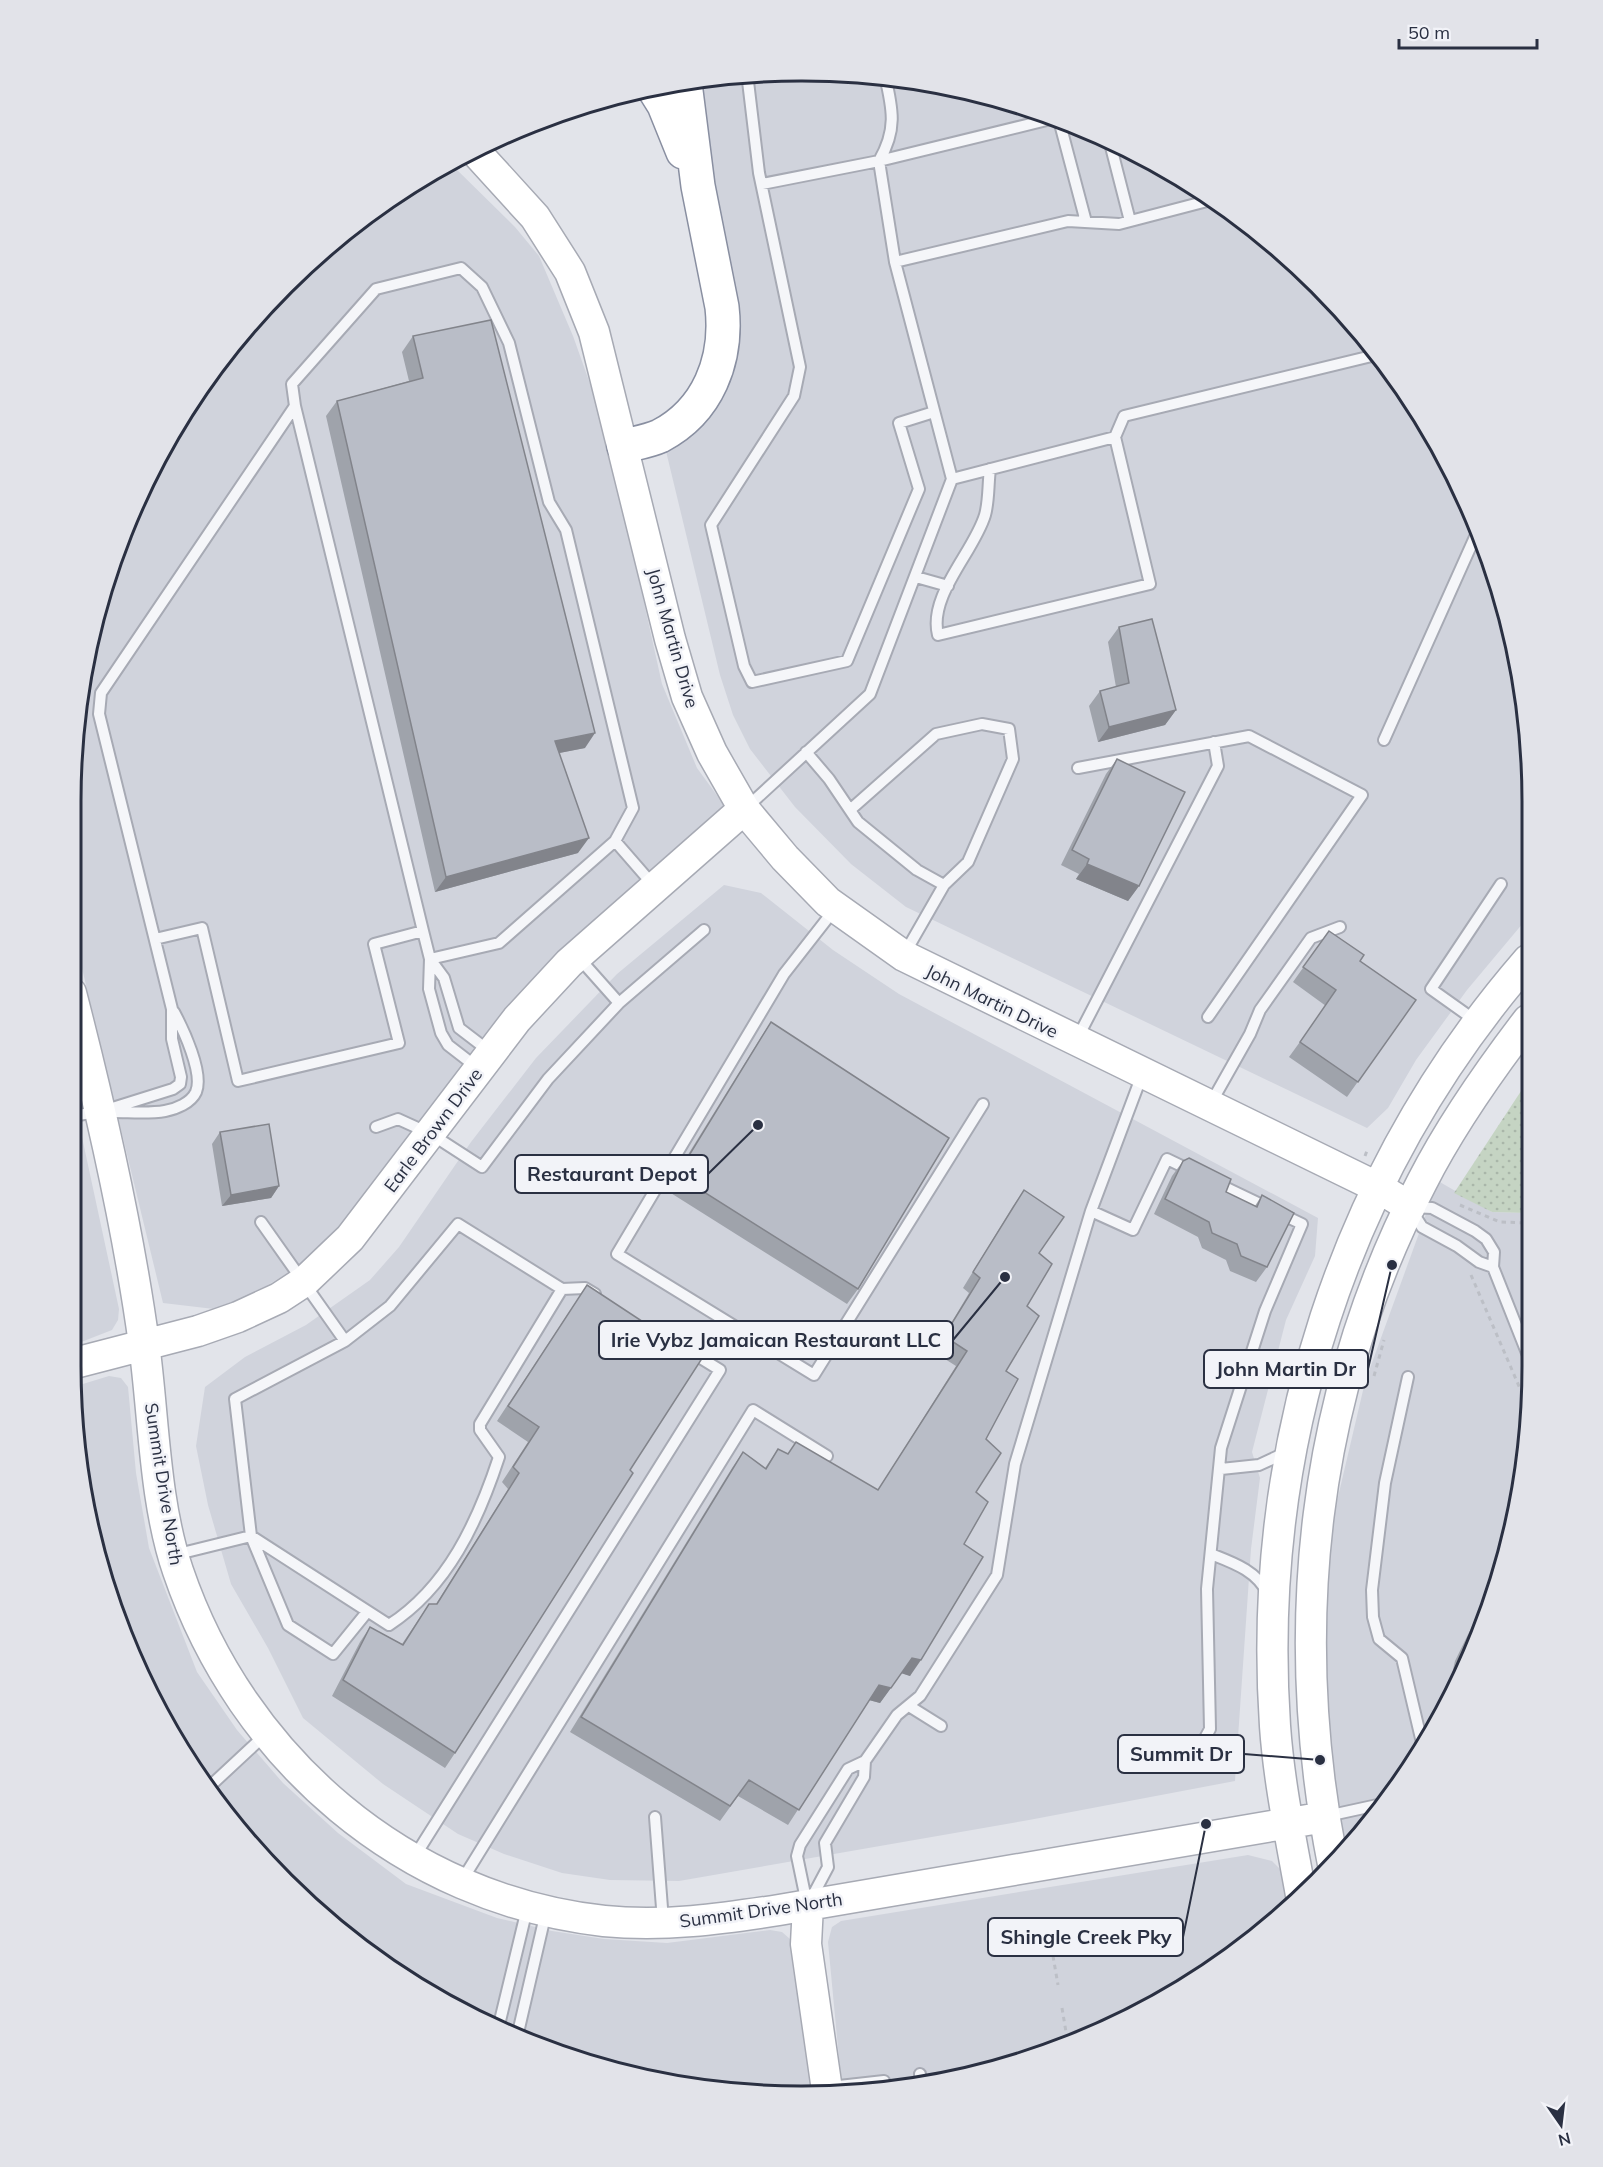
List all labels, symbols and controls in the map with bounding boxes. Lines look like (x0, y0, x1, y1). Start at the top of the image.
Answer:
scale bar (1399, 12, 1537, 50)
text: 50 m (1408, 21, 1450, 44)
street label: John Martin Drive (642, 565, 704, 711)
street label: John Martin Drive (922, 959, 1062, 1043)
street label: Earle Brown Drive (379, 1063, 487, 1197)
callout: Restaurant Depot (515, 1155, 708, 1193)
text: Restaurant Depot (527, 1161, 697, 1186)
callout: Irie Vybz Jamaican Restaurant LLC (599, 1321, 953, 1359)
text: Irie Vybz Jamaican Restaurant LLC (611, 1327, 941, 1352)
callout: John Martin Dr (1204, 1350, 1368, 1388)
text: John Martin Dr (1216, 1356, 1356, 1381)
street label: Summit Drive North (140, 1401, 188, 1567)
callout: Summit Dr (1118, 1735, 1244, 1773)
text: Summit Dr (1130, 1741, 1232, 1766)
street label: Summit Drive North (678, 1887, 844, 1933)
callout: Shingle Creek Pky (988, 1918, 1183, 1956)
text: Shingle Creek Pky (1000, 1924, 1172, 1949)
north arrow (1531, 2095, 1591, 2155)
text: N (1556, 2128, 1573, 2151)

